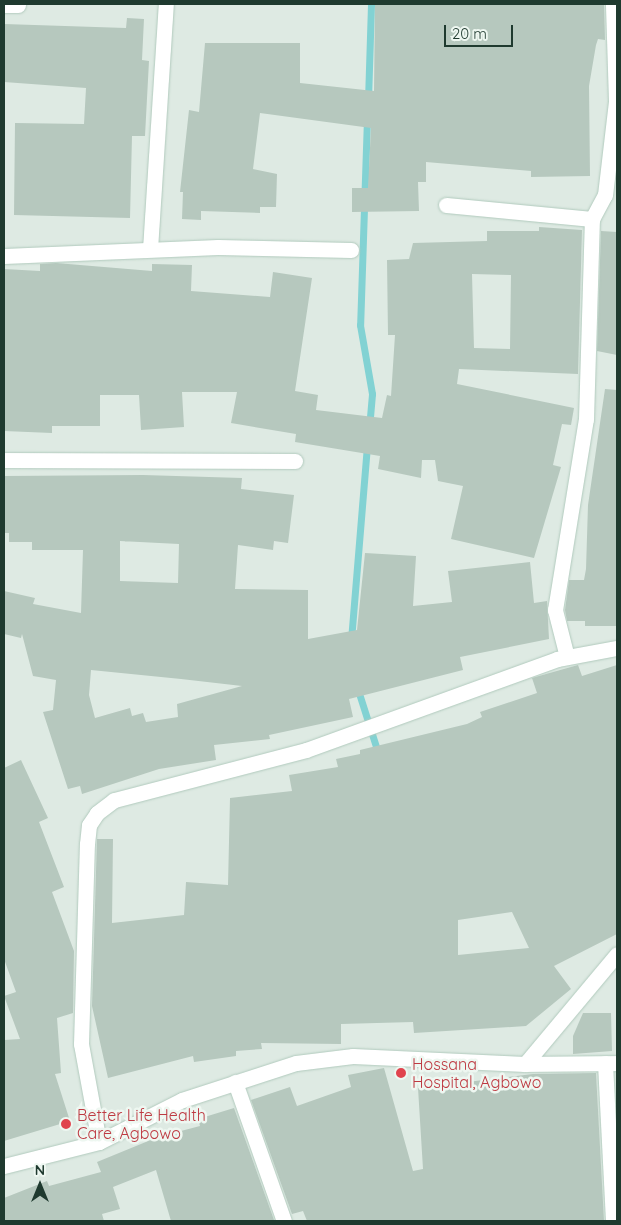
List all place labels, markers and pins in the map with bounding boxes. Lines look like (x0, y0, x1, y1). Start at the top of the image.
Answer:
place label: Hossana Hospital, Agbowo (412, 1054, 541, 1092)
marker: Hossana Hospital, Agbowo (394, 1066, 408, 1080)
place label: Better Life Health Care, Agbowo (77, 1105, 206, 1143)
marker: Better Life Health Care, Agbowo (59, 1117, 73, 1131)

